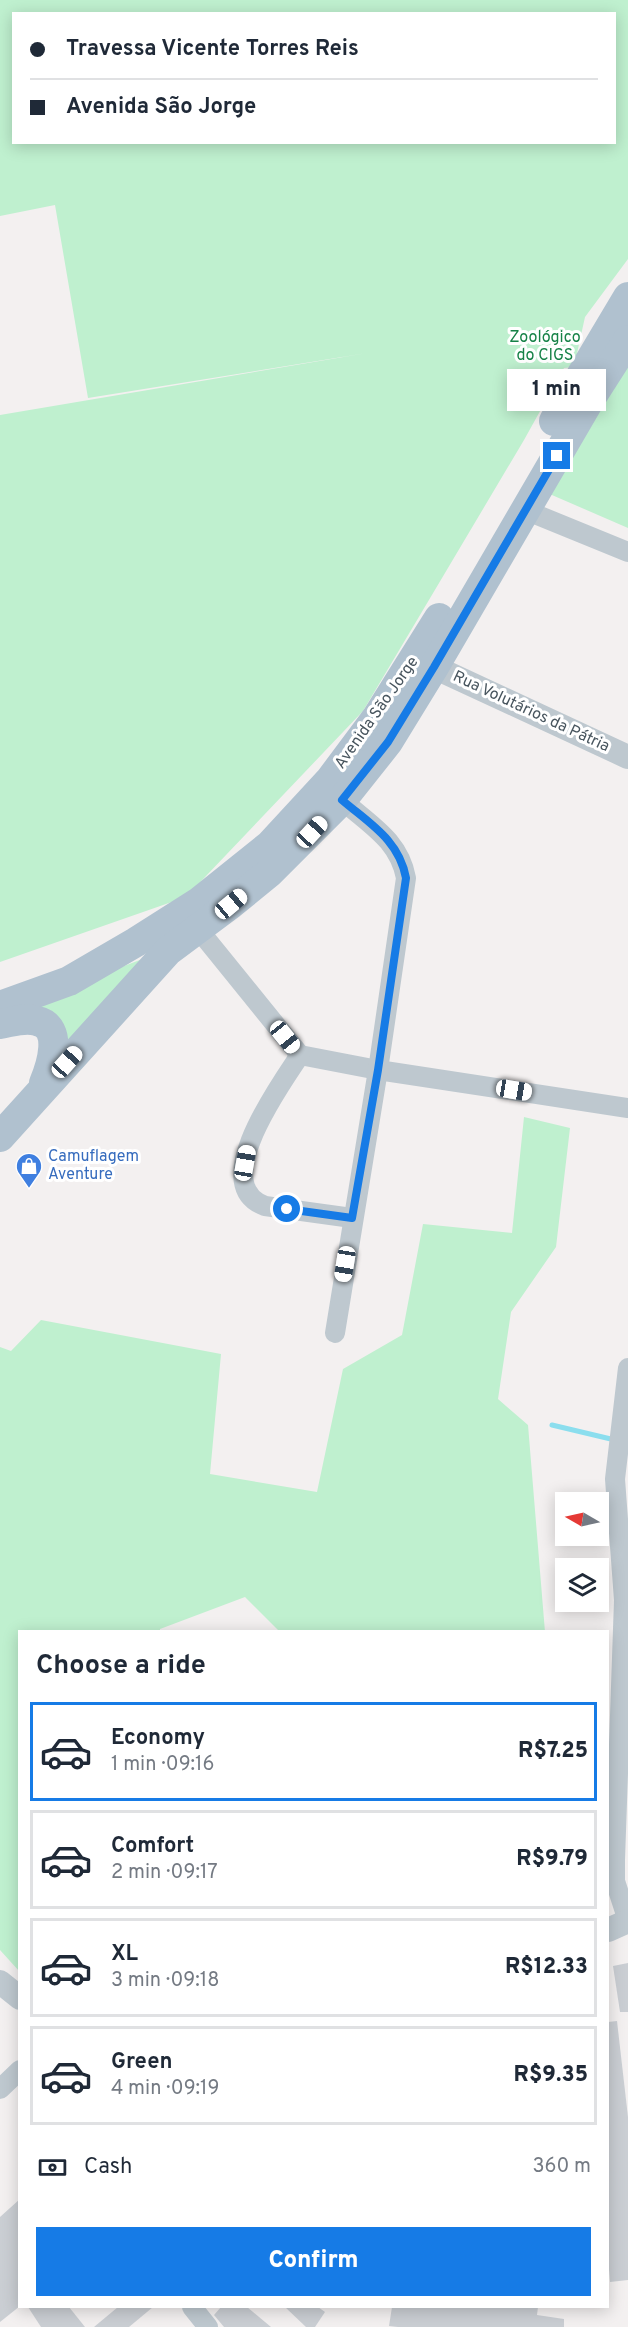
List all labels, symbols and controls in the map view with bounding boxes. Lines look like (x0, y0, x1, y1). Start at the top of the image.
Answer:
text: Travessa Vicente Torres Reis (66, 36, 359, 63)
text: Avenida São Jorge (66, 94, 256, 121)
park label: Zoológico do CIGS (509, 328, 581, 366)
callout: 1 min (508, 369, 606, 411)
text: 1 min (532, 377, 581, 403)
route end (543, 442, 570, 469)
street label: Avenida São Jorge (331, 653, 423, 773)
street label: Rua Volutários da Pátria (450, 667, 612, 757)
car (293, 813, 331, 851)
car (211, 886, 251, 922)
car (267, 1017, 303, 1057)
car (48, 1043, 86, 1081)
car (495, 1078, 533, 1102)
car (233, 1144, 257, 1182)
place label: Camuflagem Aventure (48, 1147, 139, 1185)
shop icon: Camuflagem Aventure (14, 1151, 44, 1189)
route start (273, 1195, 300, 1222)
car (333, 1245, 357, 1283)
north arrow (555, 1492, 609, 1546)
map controls (555, 1492, 609, 1612)
button: layers (555, 1558, 609, 1612)
text: Choose a ride (36, 1649, 206, 1683)
icon: car (39, 1725, 93, 1779)
text: Economy (111, 1725, 205, 1752)
text: R$7.25 (518, 1738, 588, 1765)
text: 1 min · 09:16 (111, 1752, 215, 1778)
icon: car (39, 1833, 93, 1887)
text: Comfort (111, 1833, 194, 1860)
text: R$9.79 (516, 1846, 588, 1873)
text: 2 min · 09:17 (111, 1860, 218, 1886)
icon: car (39, 1941, 93, 1995)
text: XL (111, 1941, 138, 1968)
text: R$12.33 (505, 1954, 588, 1981)
text: 3 min · 09:18 (111, 1968, 219, 1994)
icon: car (39, 2049, 93, 2103)
text: Green (111, 2049, 173, 2076)
text: R$9.35 (514, 2062, 588, 2089)
text: 4 min · 09:19 (111, 2076, 219, 2102)
icon: cash (36, 2151, 69, 2184)
text: Cash (84, 2154, 133, 2181)
text: 360 m (533, 2154, 591, 2180)
button: Confirm (36, 2227, 591, 2296)

